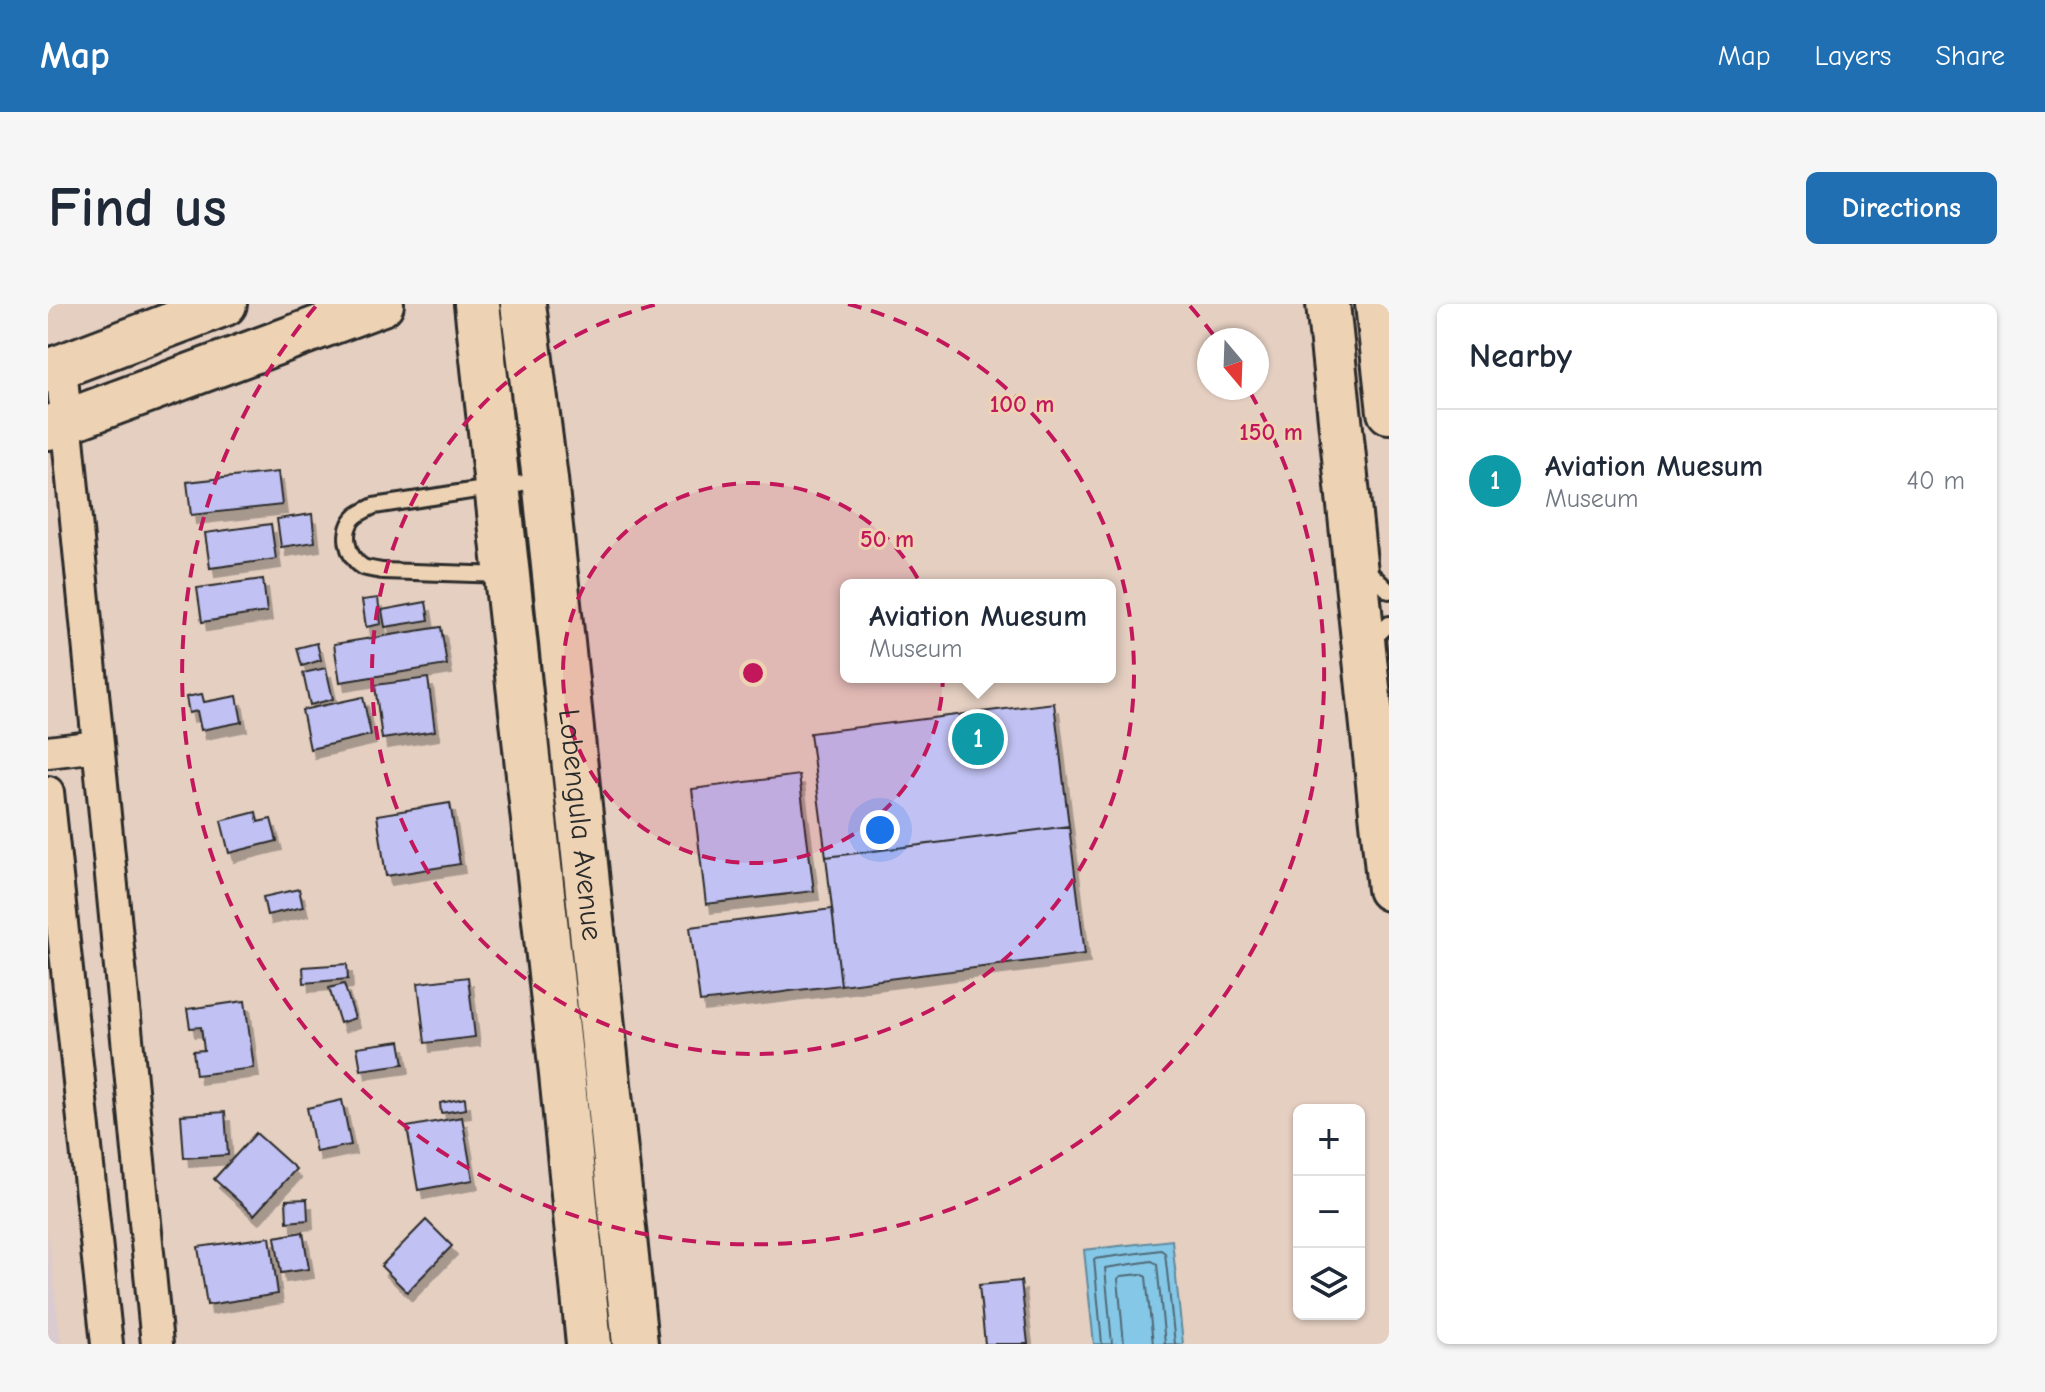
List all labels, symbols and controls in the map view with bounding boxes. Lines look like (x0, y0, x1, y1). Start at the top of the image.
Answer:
text: Map (40, 34, 110, 78)
text: Map (1718, 40, 1771, 72)
text: Layers (1815, 40, 1891, 72)
text: Share (1935, 40, 2005, 72)
button: Directions (1806, 172, 1997, 244)
text: Find us (48, 176, 227, 240)
north arrow (1197, 328, 1269, 400)
text: Nearby (1469, 336, 1572, 376)
text: 100 m (990, 390, 1054, 418)
text: 150 m (1239, 418, 1303, 446)
text: Aviation Muesum (1545, 449, 1763, 484)
text: 1 (1490, 466, 1500, 496)
text: 40 m (1906, 466, 1965, 496)
text: Museum (1545, 484, 1639, 514)
text: 50 m (860, 525, 914, 553)
popup (840, 579, 1116, 683)
text: Aviation Muesum (869, 599, 1087, 634)
text: Museum (869, 634, 963, 664)
centre of rings (739, 659, 767, 687)
street label: Lobengula Avenue (552, 707, 610, 942)
pin: 1 (952, 709, 1004, 769)
your location (860, 810, 900, 850)
map controls (1293, 1104, 1365, 1320)
button: + (1293, 1104, 1365, 1176)
button: − (1293, 1176, 1365, 1248)
button: layers (1293, 1248, 1365, 1320)

